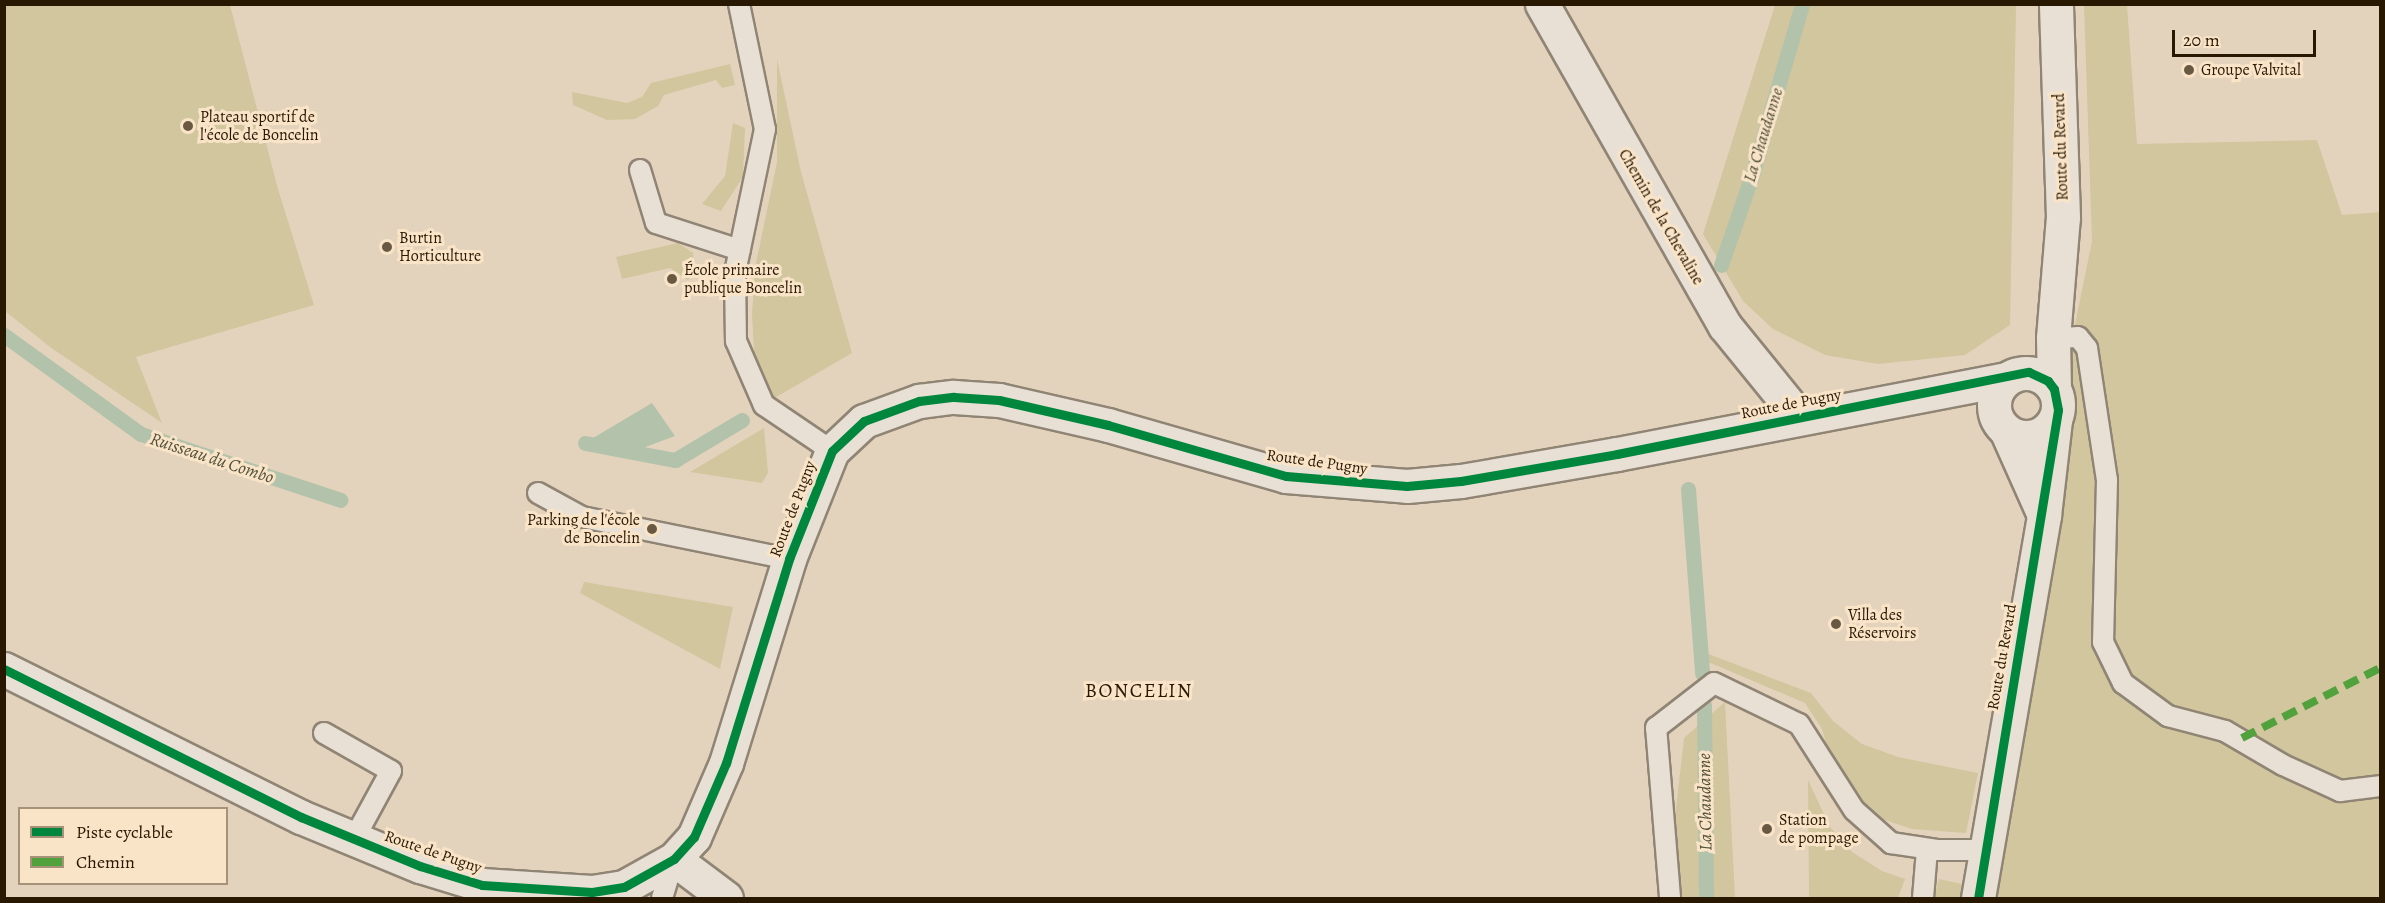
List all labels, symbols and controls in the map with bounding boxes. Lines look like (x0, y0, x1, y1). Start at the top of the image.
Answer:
scale bar (2175, 18, 2319, 56)
text: 20 m (2183, 28, 2220, 52)
place label: Groupe Valvital (2201, 60, 2301, 80)
marker: Groupe Valvital (2182, 63, 2196, 77)
water label: La Chaudanne (1738, 85, 1788, 185)
street label: Route du Revard (2050, 93, 2072, 201)
place label: Plateau sportif de l'école de Boncelin (200, 107, 319, 145)
marker: Plateau sportif de l'école de Boncelin (181, 119, 195, 133)
street label: Chemin de la Chevaline (1614, 146, 1708, 288)
place label: Burtin Horticulture (399, 228, 481, 266)
marker: Burtin Horticulture (380, 240, 394, 254)
place label: École primaire publique Boncelin (684, 260, 802, 298)
marker: École primaire publique Boncelin (665, 272, 679, 286)
street label: Route de Pugny (1739, 385, 1843, 423)
water label: Ruisseau du Combo (147, 428, 277, 488)
street label: Route de Pugny (1265, 445, 1369, 479)
street label: Route de Pugny (766, 458, 820, 560)
place label: Parking de l'école de Boncelin (527, 510, 640, 548)
marker: Parking de l'école de Boncelin (645, 522, 659, 536)
street label: Route du Revard (1983, 603, 2021, 711)
place label: Villa des Réservoirs (1848, 605, 1916, 643)
marker: Villa des Réservoirs (1829, 617, 1843, 631)
district label: BONCELIN (1085, 678, 1193, 702)
water label: La Chaudanne (1693, 753, 1717, 851)
legend (18, 807, 228, 885)
place label: Station de pompage (1779, 810, 1859, 848)
text: Piste cyclable (76, 820, 173, 844)
marker: Station de pompage (1760, 822, 1774, 836)
street label: Route de Pugny (382, 826, 484, 878)
text: Chemin (76, 850, 135, 874)

